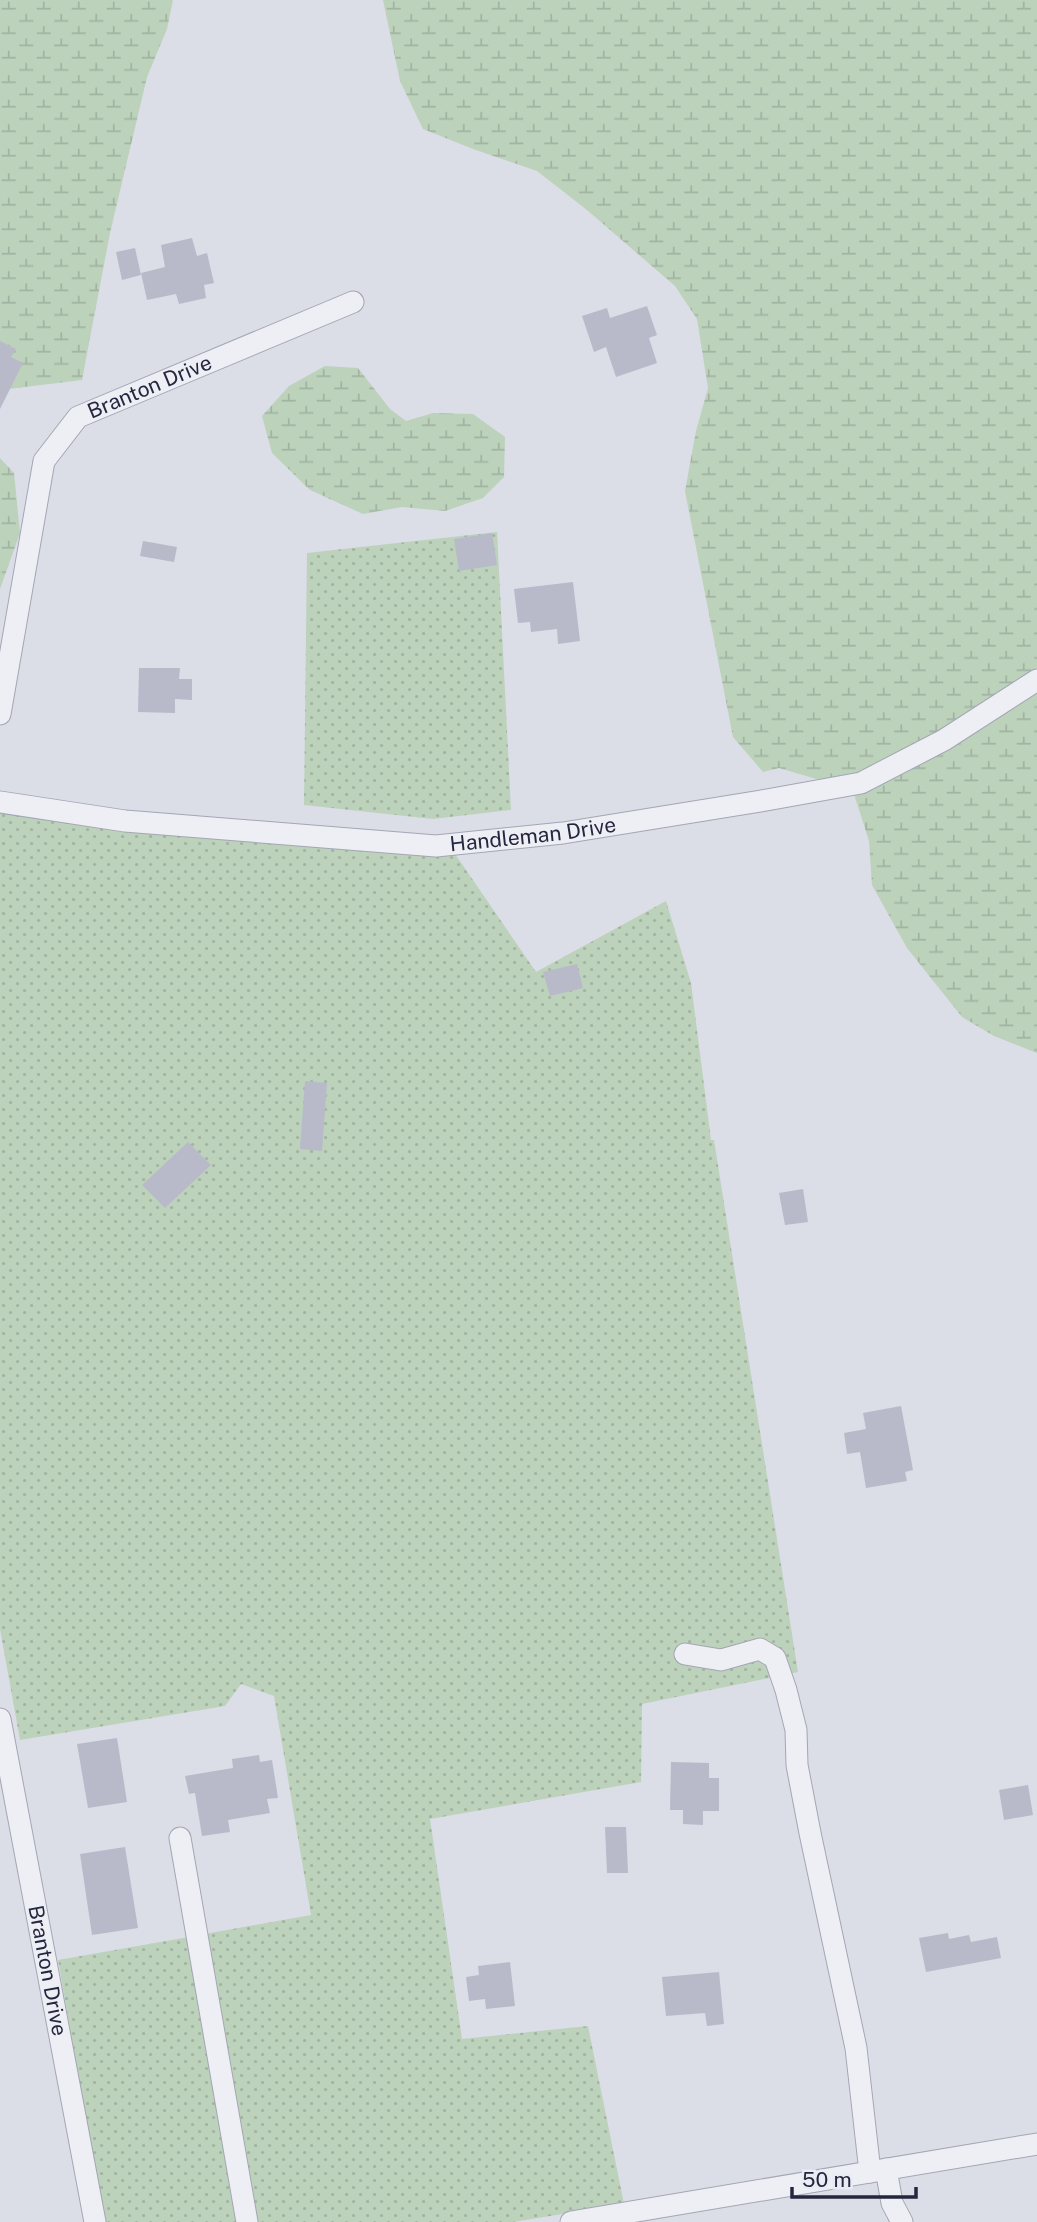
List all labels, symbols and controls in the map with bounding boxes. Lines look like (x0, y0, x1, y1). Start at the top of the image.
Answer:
street label: Branton Drive (83, 350, 215, 424)
street label: Handleman Drive (448, 812, 618, 857)
street label: Branton Drive (23, 1903, 73, 2038)
scale bar (792, 2156, 916, 2200)
text: 50 m (802, 2167, 852, 2192)

